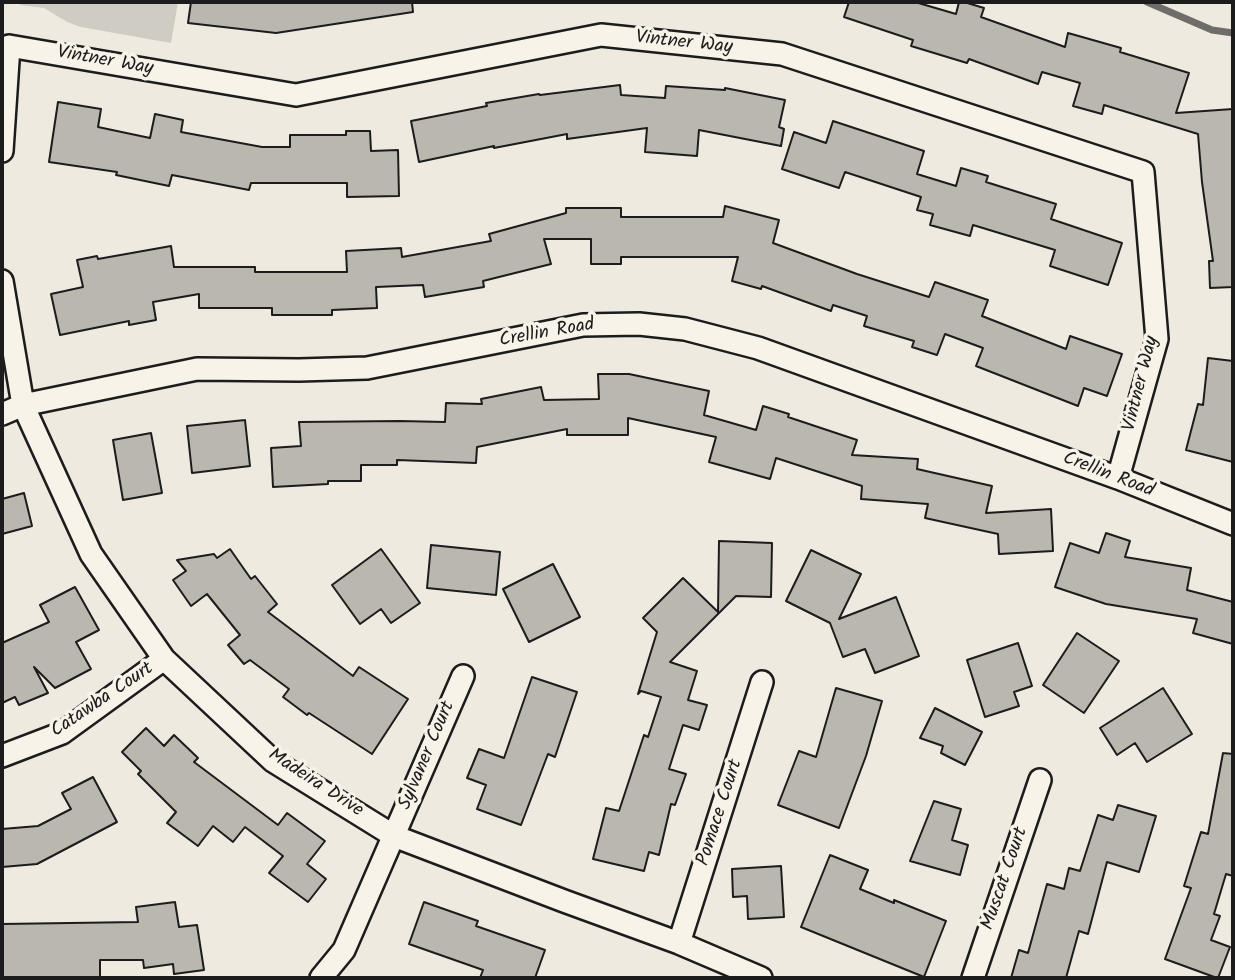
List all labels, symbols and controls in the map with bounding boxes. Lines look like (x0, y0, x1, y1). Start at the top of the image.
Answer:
street label: Vintner Way (634, 28, 734, 60)
street label: Vintner Way (55, 42, 155, 82)
street label: Crellin Road (498, 314, 596, 354)
street label: Vintner Way (1119, 334, 1165, 434)
street label: Crellin Road (1059, 448, 1157, 504)
street label: Catawba Court (47, 658, 159, 744)
street label: Sylvaner Court (395, 698, 461, 814)
street label: Madeira Drive (263, 745, 367, 823)
street label: Pomace Court (693, 757, 749, 869)
street label: Muscat Court (978, 825, 1034, 933)

